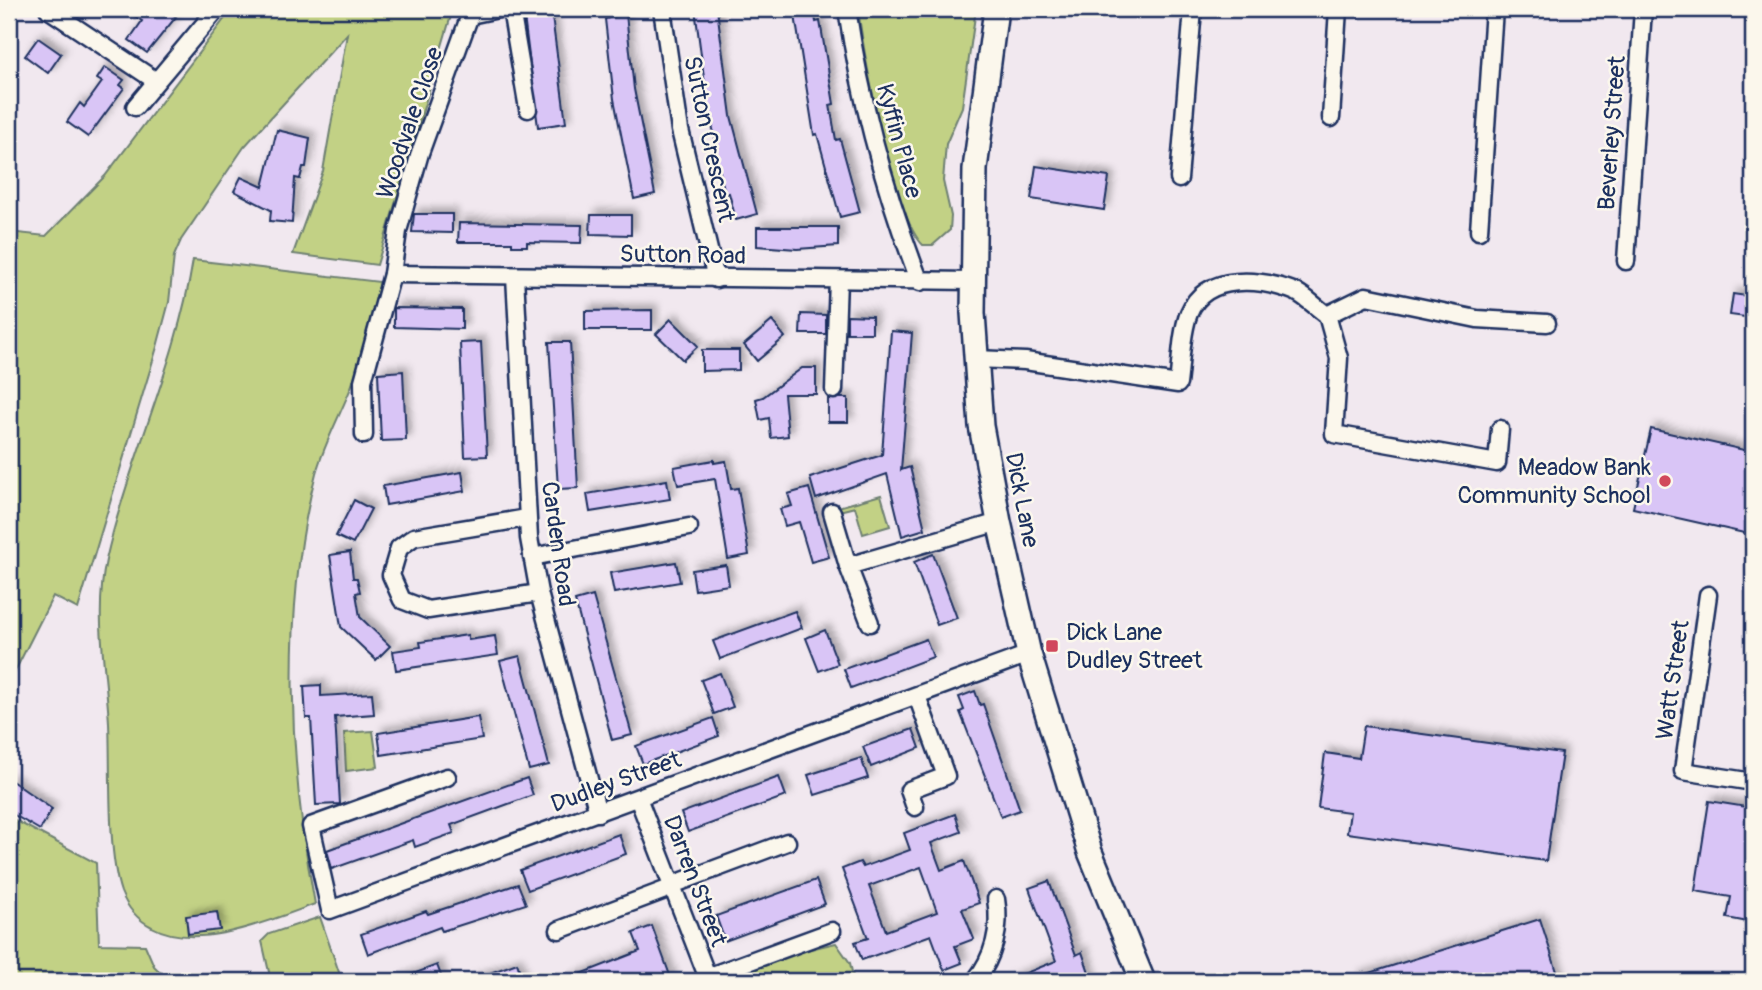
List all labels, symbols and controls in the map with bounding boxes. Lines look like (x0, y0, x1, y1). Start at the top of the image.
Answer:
street label: Woodvale Close (370, 43, 450, 203)
street label: Sutton Crescent (677, 53, 741, 225)
street label: Beverley Street (1592, 55, 1632, 211)
street label: Kyffin Place (870, 80, 928, 202)
street label: Sutton Road (619, 239, 747, 271)
street label: Dick Lane (999, 450, 1045, 550)
place label: Meadow Bank Community School (1457, 453, 1651, 510)
marker: Meadow Bank Community School (1657, 473, 1673, 489)
street label: Carden Road (535, 480, 581, 608)
place label: Dick Lane Dudley Street (1066, 618, 1203, 675)
street label: Watt Street (1650, 618, 1696, 742)
marker: Dick Lane Dudley Street (1044, 638, 1060, 654)
street label: Dudley Street (547, 745, 685, 819)
street label: Darren Street (657, 811, 733, 951)

